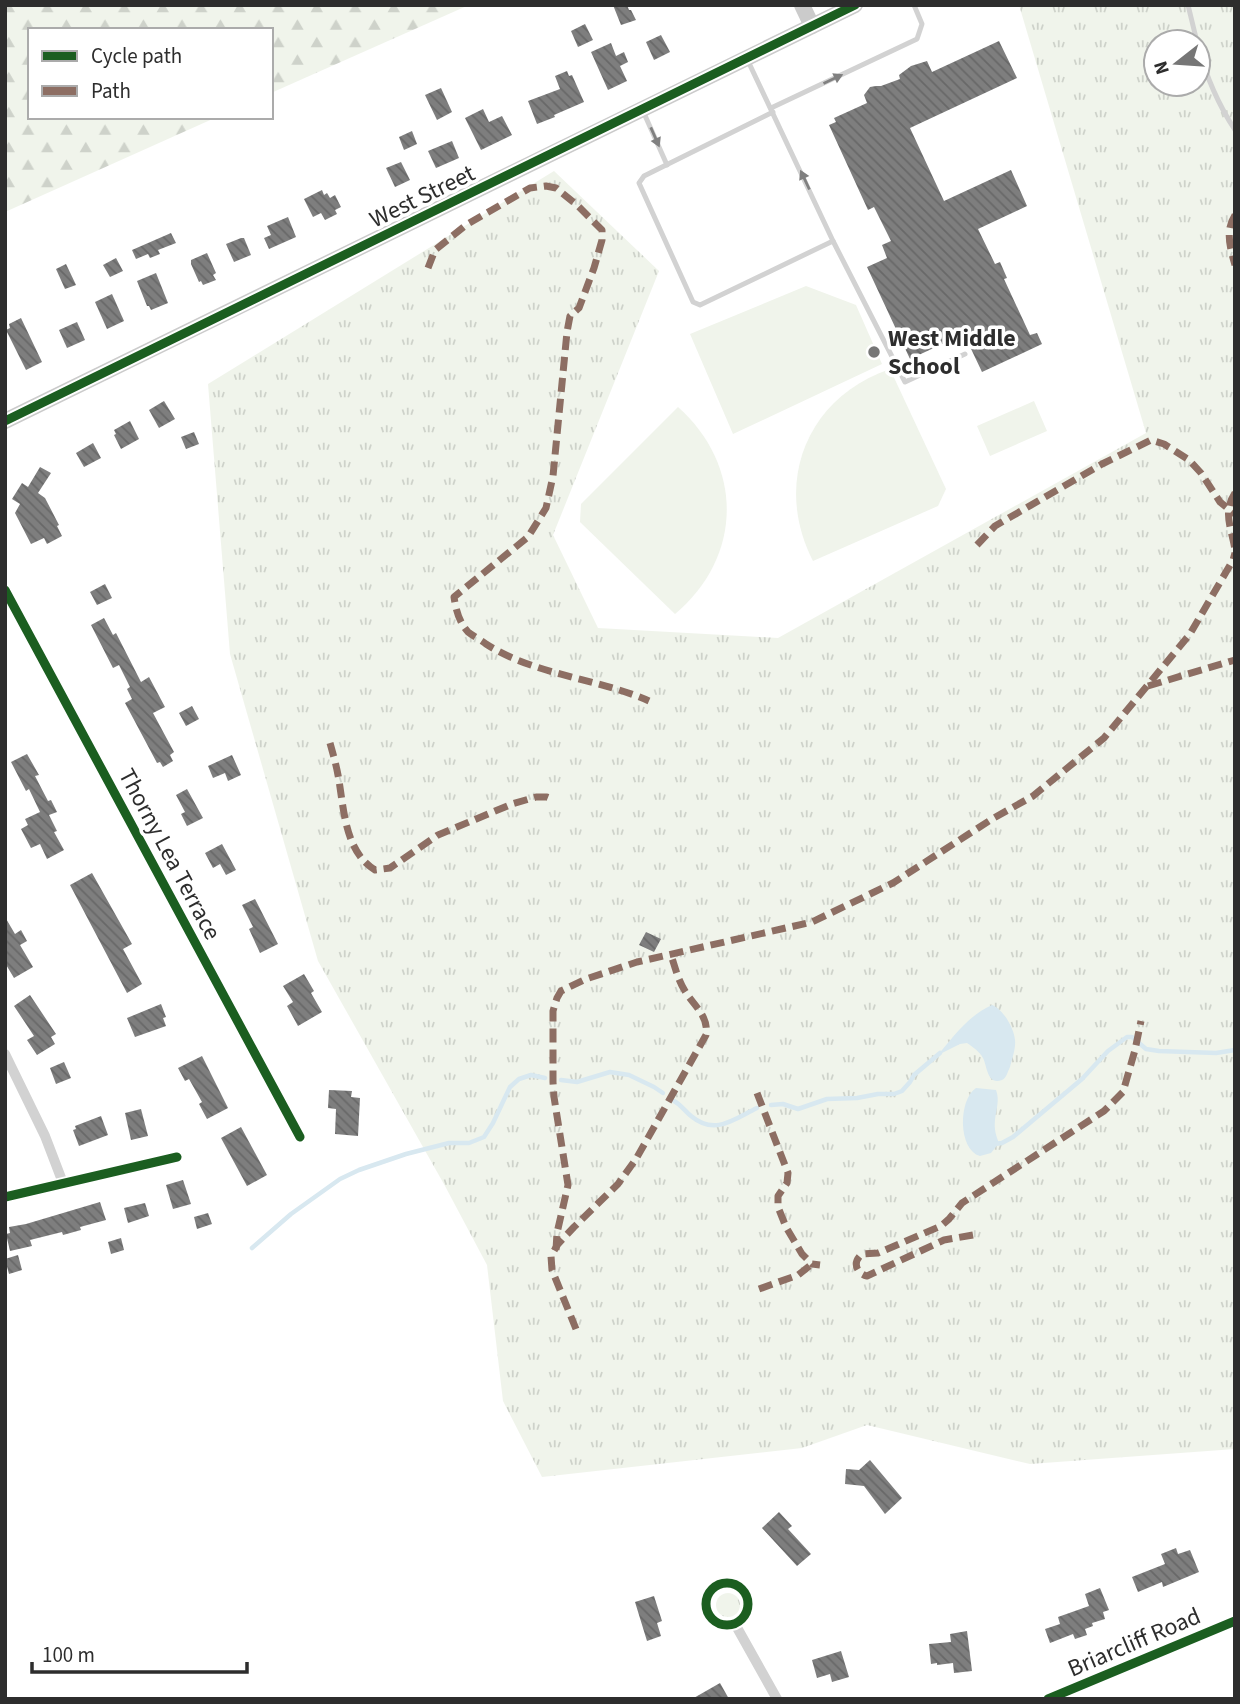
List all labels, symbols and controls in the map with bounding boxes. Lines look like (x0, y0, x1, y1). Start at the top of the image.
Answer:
legend (28, 28, 273, 119)
north arrow (1142, 28, 1212, 98)
text: Cycle path (91, 41, 182, 71)
text: N (1147, 58, 1177, 78)
one-way arrow (823, 73, 843, 85)
text: Path (91, 76, 131, 106)
one-way arrow (649, 127, 661, 147)
street label: West Street (364, 156, 481, 237)
one-way arrow (799, 169, 810, 190)
place label: West Middle School (888, 321, 1016, 384)
marker: West Middle School (866, 344, 882, 360)
street label: Thorny Lea Terrace (110, 762, 230, 946)
street label: Briarcliff Road (1062, 1599, 1206, 1686)
scale bar (32, 1630, 247, 1674)
text: 100 m (42, 1640, 95, 1670)

